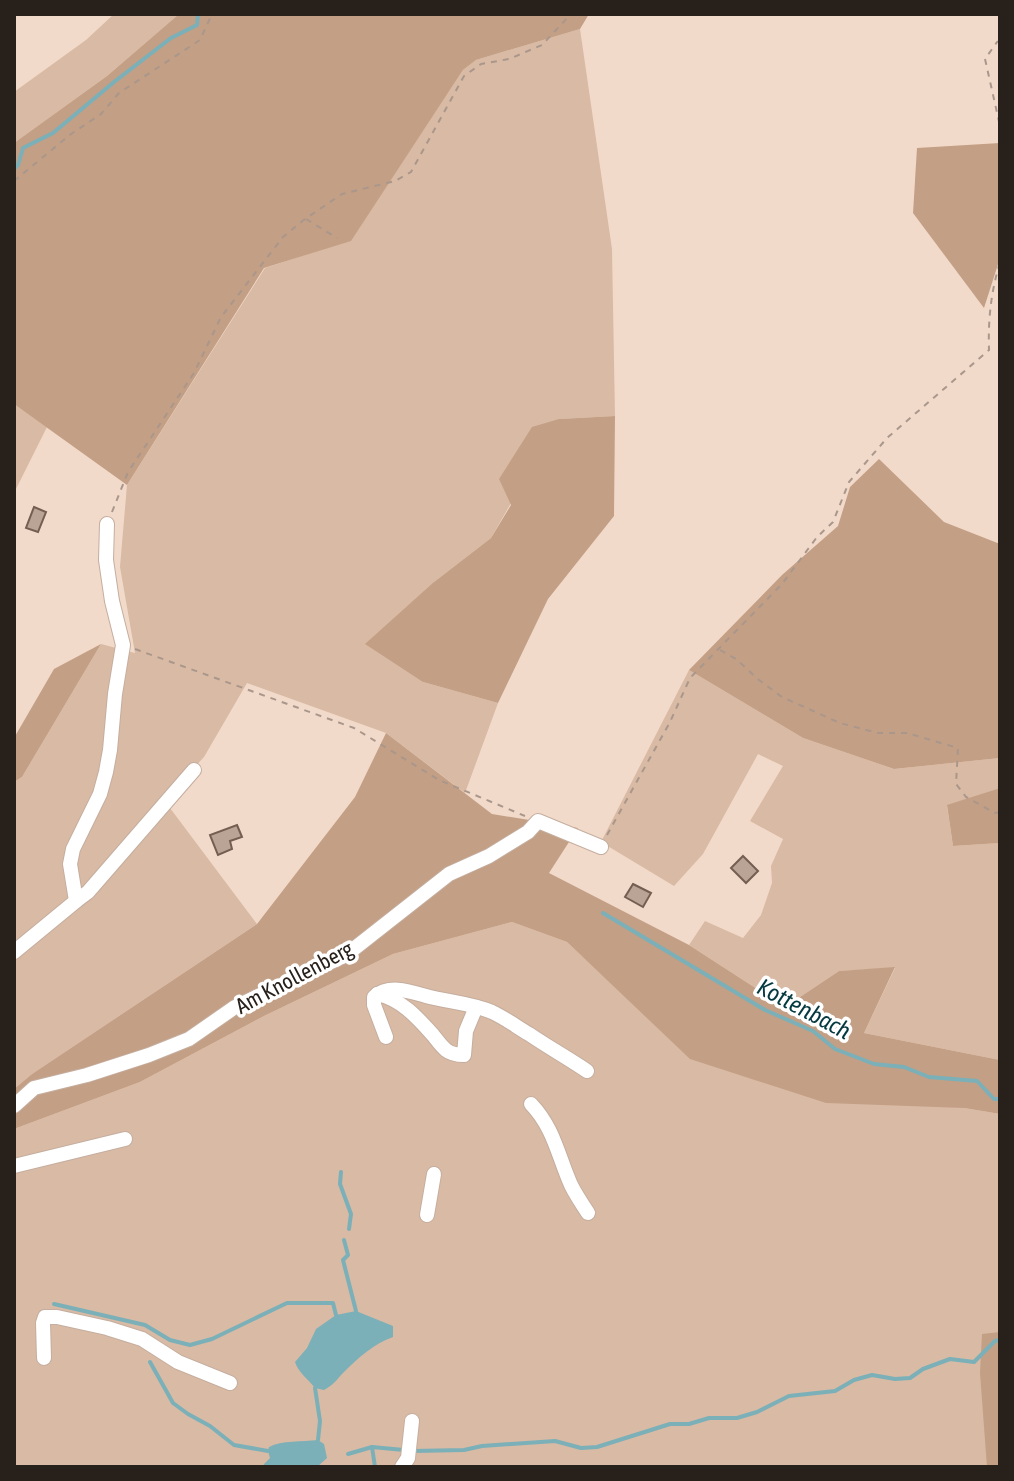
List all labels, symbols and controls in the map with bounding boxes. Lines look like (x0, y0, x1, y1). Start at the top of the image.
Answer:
street label: Am Knollenberg (231, 935, 358, 1019)
water label: Kottenbach (753, 973, 856, 1045)

